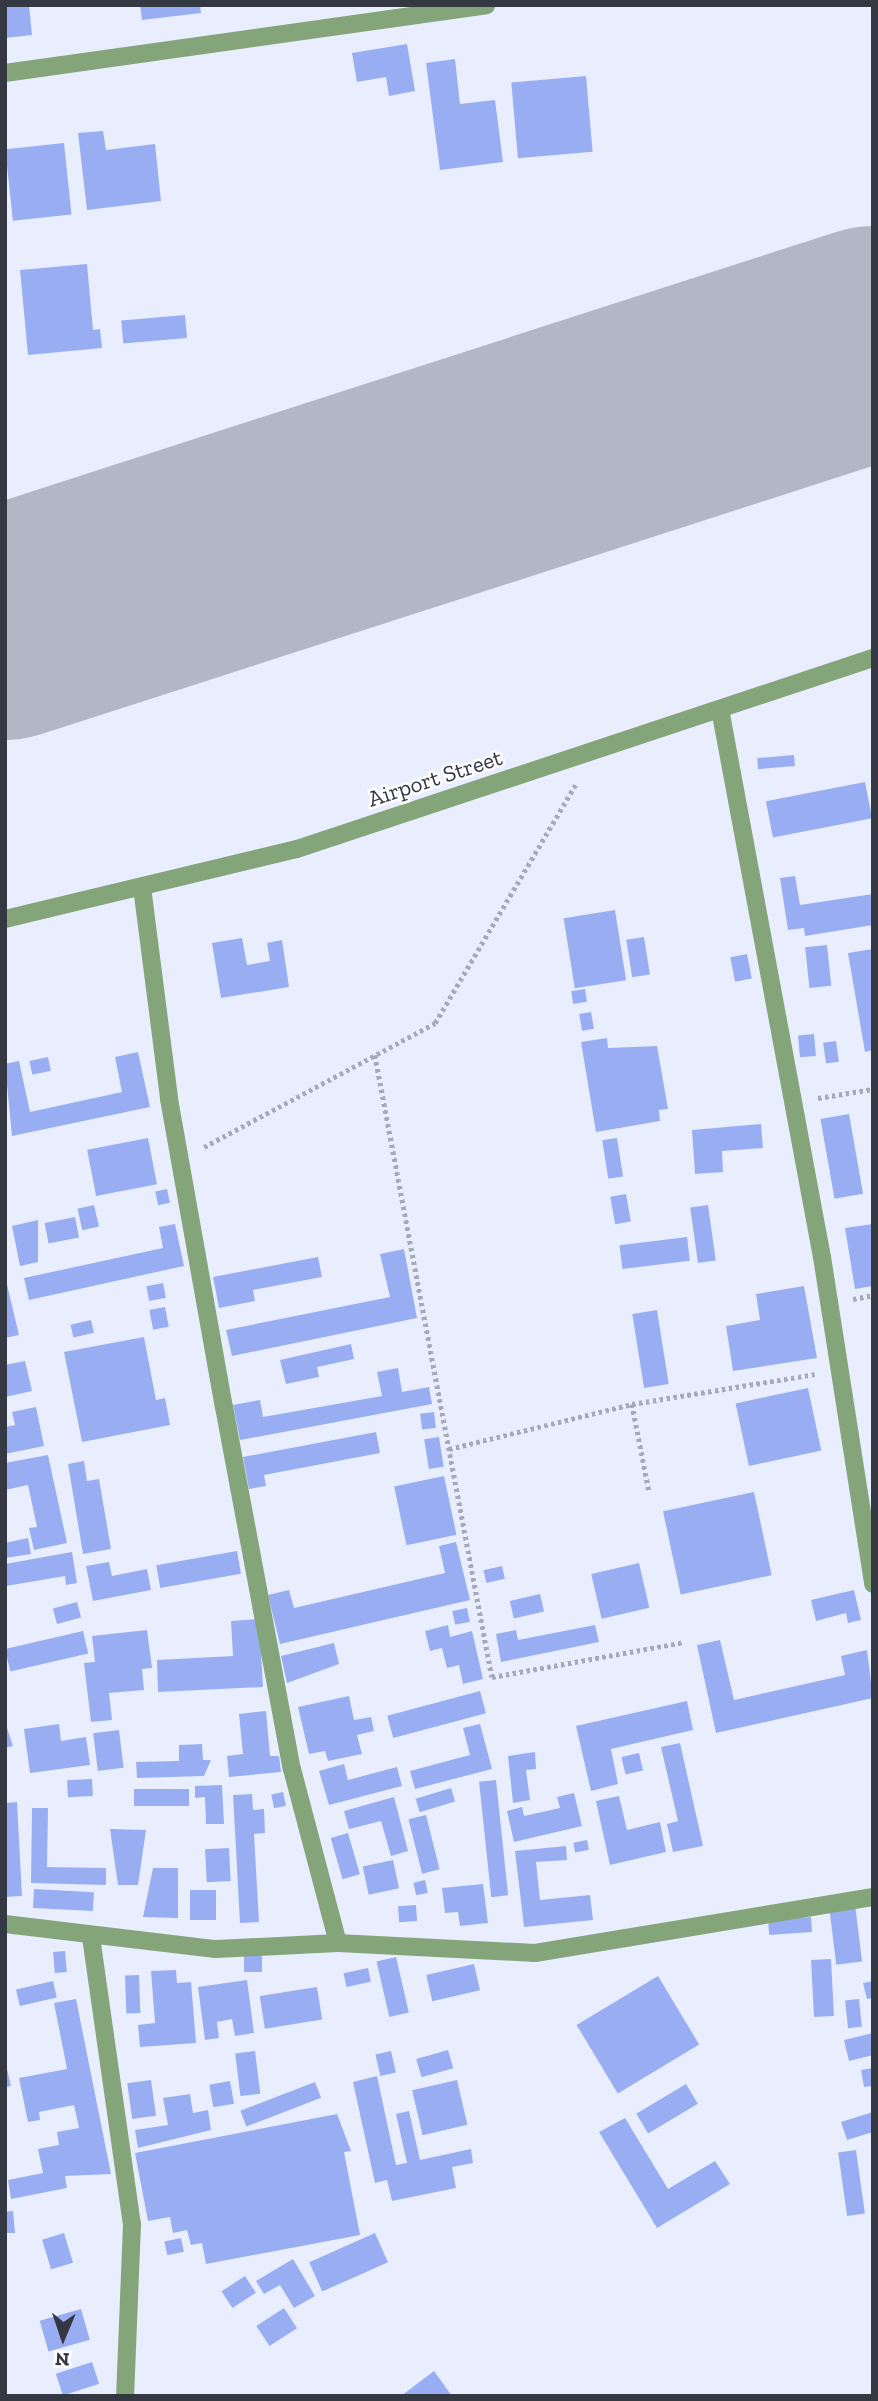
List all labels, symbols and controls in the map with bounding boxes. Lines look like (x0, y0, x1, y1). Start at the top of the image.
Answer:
street label: Airport Street (364, 743, 506, 813)
north arrow (28, 2303, 98, 2373)
text: N (55, 2348, 70, 2371)

